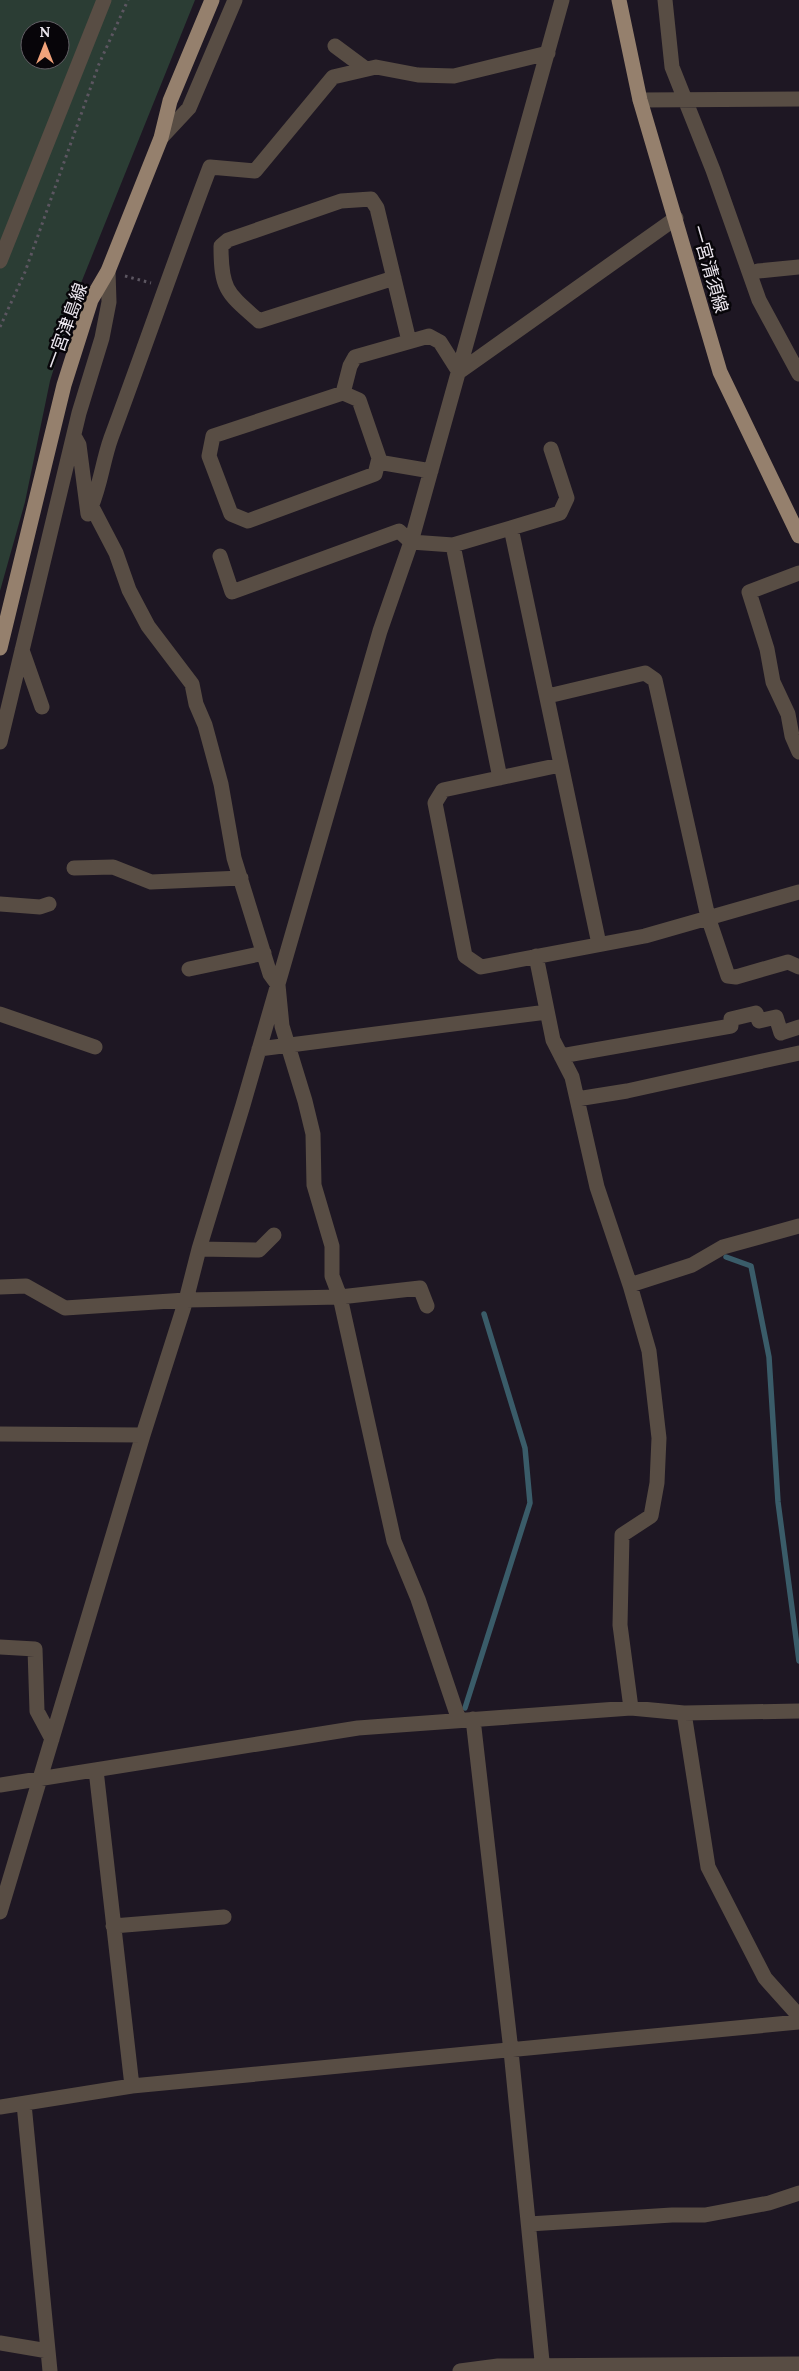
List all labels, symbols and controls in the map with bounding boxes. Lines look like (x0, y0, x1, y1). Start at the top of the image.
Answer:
north arrow (20, 20, 70, 70)
text: N (40, 23, 51, 41)
street label: 一宮清須線 (687, 223, 733, 315)
street label: 一宮津島線 (40, 280, 92, 372)

